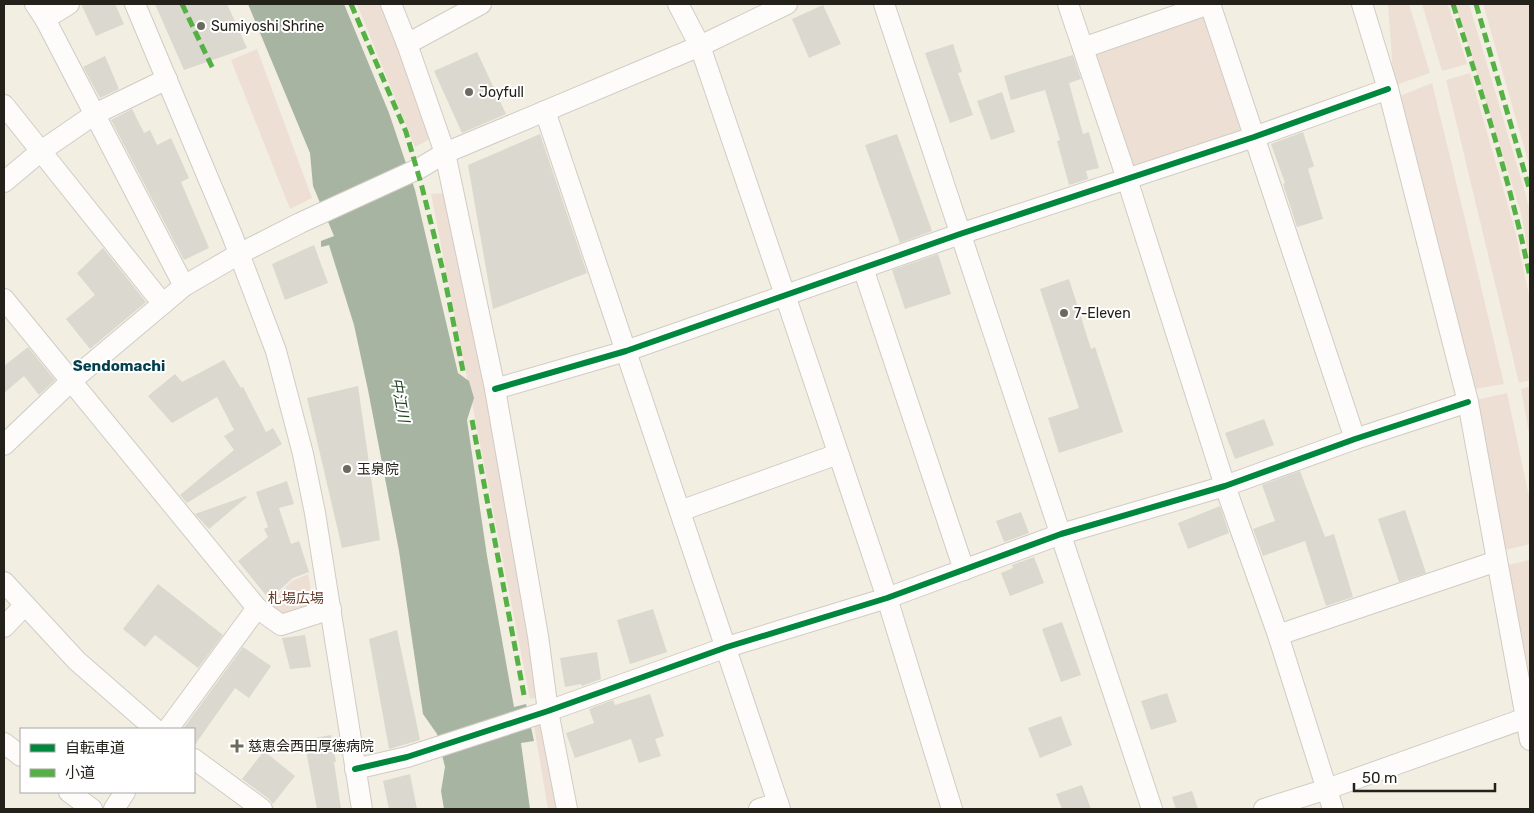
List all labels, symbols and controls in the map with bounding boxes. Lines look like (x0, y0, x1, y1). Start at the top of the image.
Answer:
place label: Sumiyoshi Shrine (211, 18, 324, 35)
marker: Sumiyoshi Shrine (195, 20, 207, 32)
place label: Joyfull (479, 84, 524, 101)
marker: Joyfull (463, 86, 475, 98)
place label: 7-Eleven (1074, 305, 1131, 322)
marker: 7-Eleven (1058, 307, 1070, 319)
district label: Sendomachi (73, 357, 165, 375)
water label: 中江川 (387, 376, 413, 426)
place label: 玉泉院 (357, 461, 399, 478)
marker: 玉泉院 (341, 463, 353, 475)
park label: 札場広場 (268, 590, 324, 607)
legend (20, 728, 195, 793)
place label: 慈恵会西田厚徳病院 (248, 738, 374, 755)
text: 自転車道 (65, 739, 125, 757)
marker: 慈恵会西田厚徳病院 (230, 739, 244, 753)
scale bar (1354, 760, 1495, 792)
text: 小道 (65, 764, 95, 782)
text: 50 m (1362, 769, 1397, 787)

